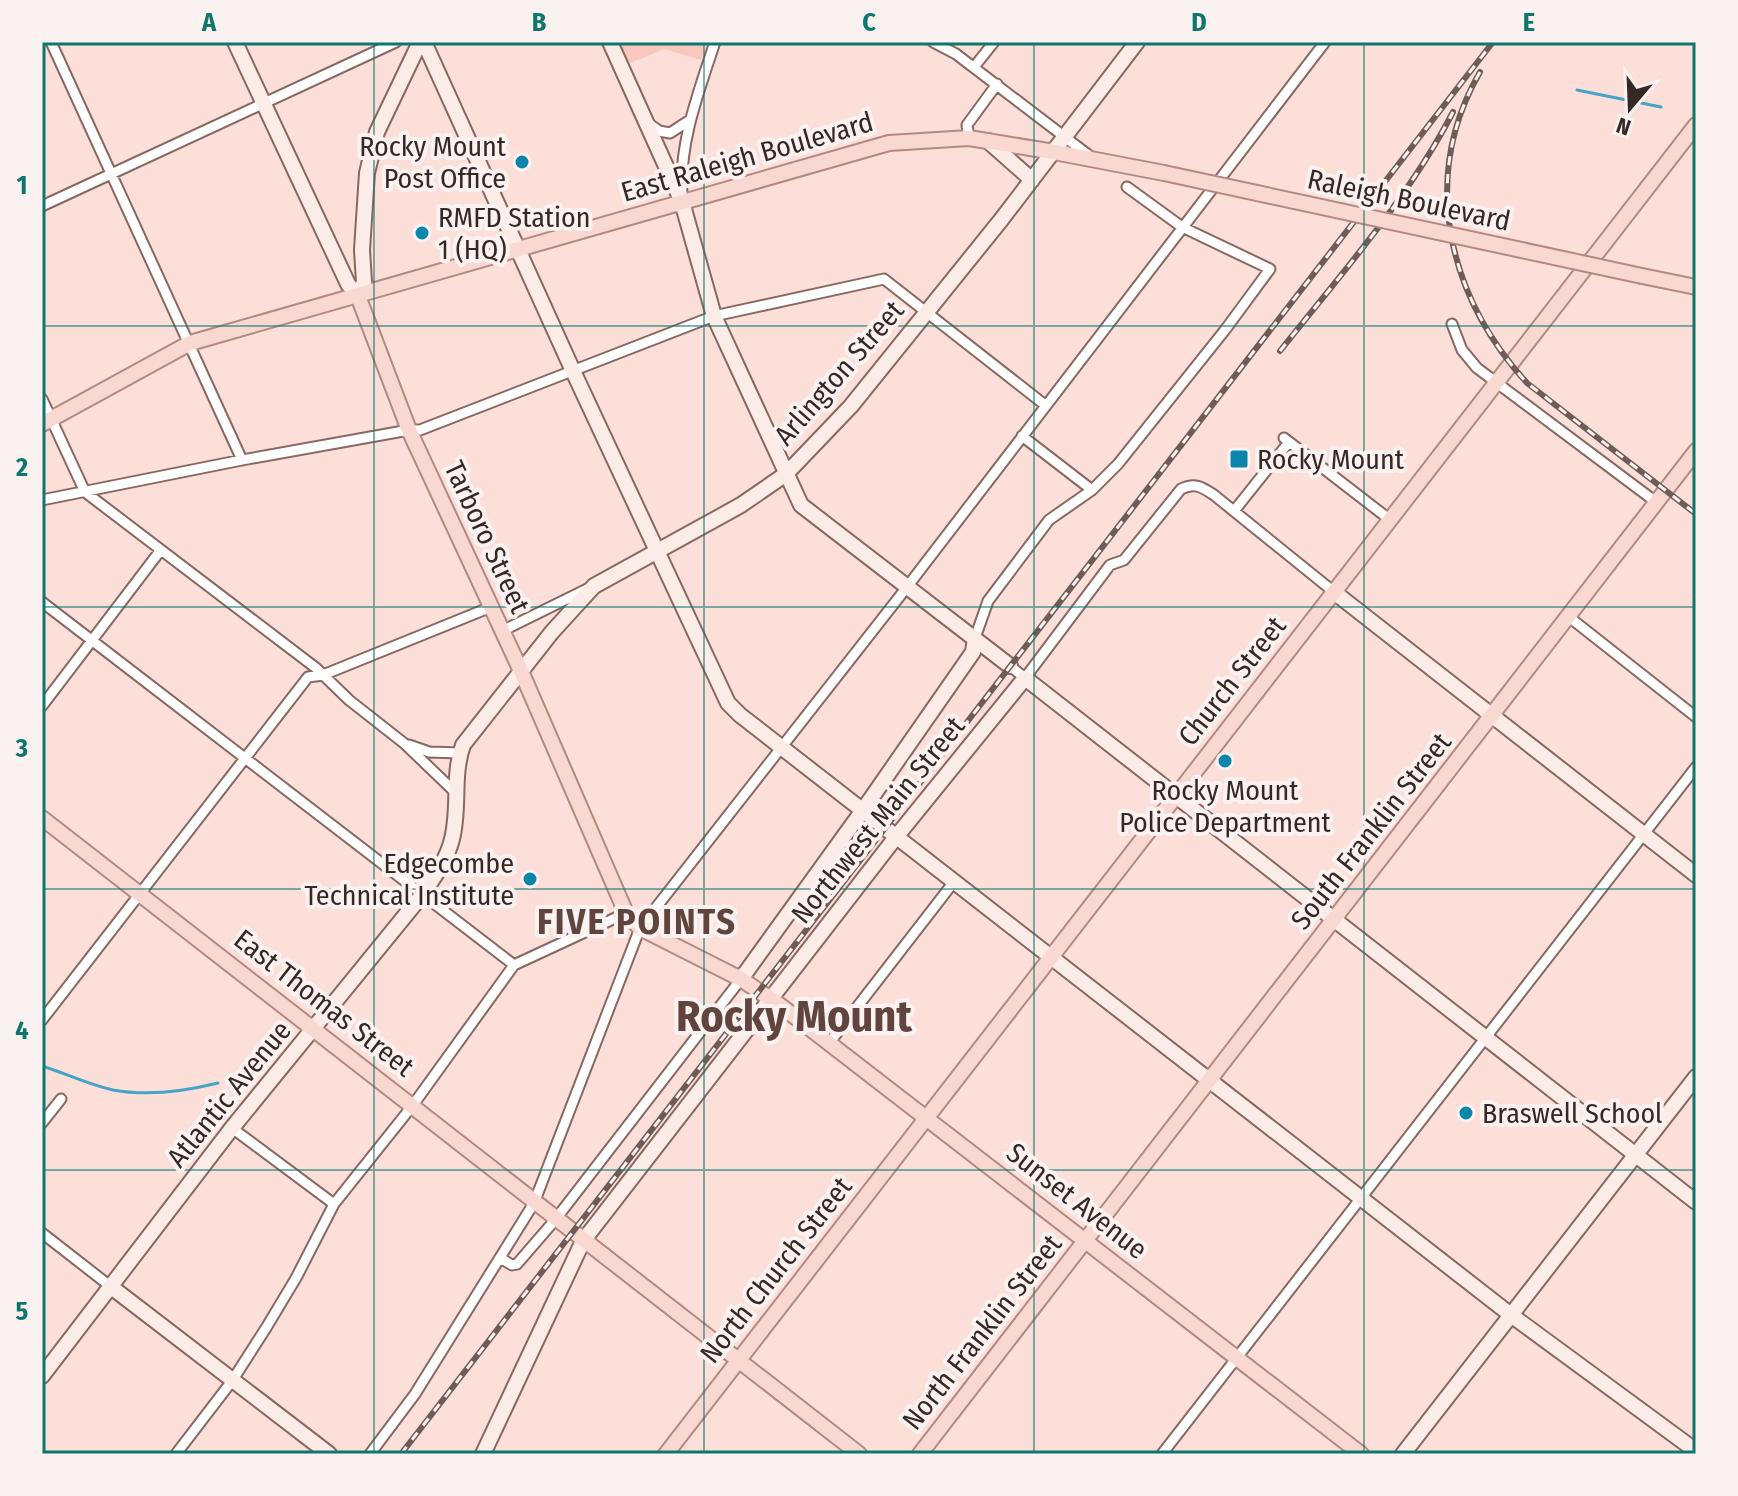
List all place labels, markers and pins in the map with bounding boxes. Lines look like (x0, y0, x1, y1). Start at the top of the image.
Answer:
place label: Rocky Mount Post Office (359, 130, 507, 195)
marker: Rocky Mount Post Office (513, 153, 531, 171)
place label: RMFD Station 1 (HQ) (438, 201, 591, 266)
marker: RMFD Station 1 (HQ) (413, 224, 431, 242)
place label: Rocky Mount (1257, 443, 1405, 476)
marker: Rocky Mount (1228, 448, 1250, 470)
marker: Rocky Mount Police Department (1216, 752, 1234, 770)
place label: Rocky Mount Police Department (1119, 774, 1332, 839)
place label: Edgecombe Technical Institute (304, 847, 514, 912)
marker: Edgecombe Technical Institute (521, 870, 539, 888)
place label: Braswell School (1482, 1097, 1663, 1130)
marker: Braswell School (1457, 1104, 1475, 1122)

